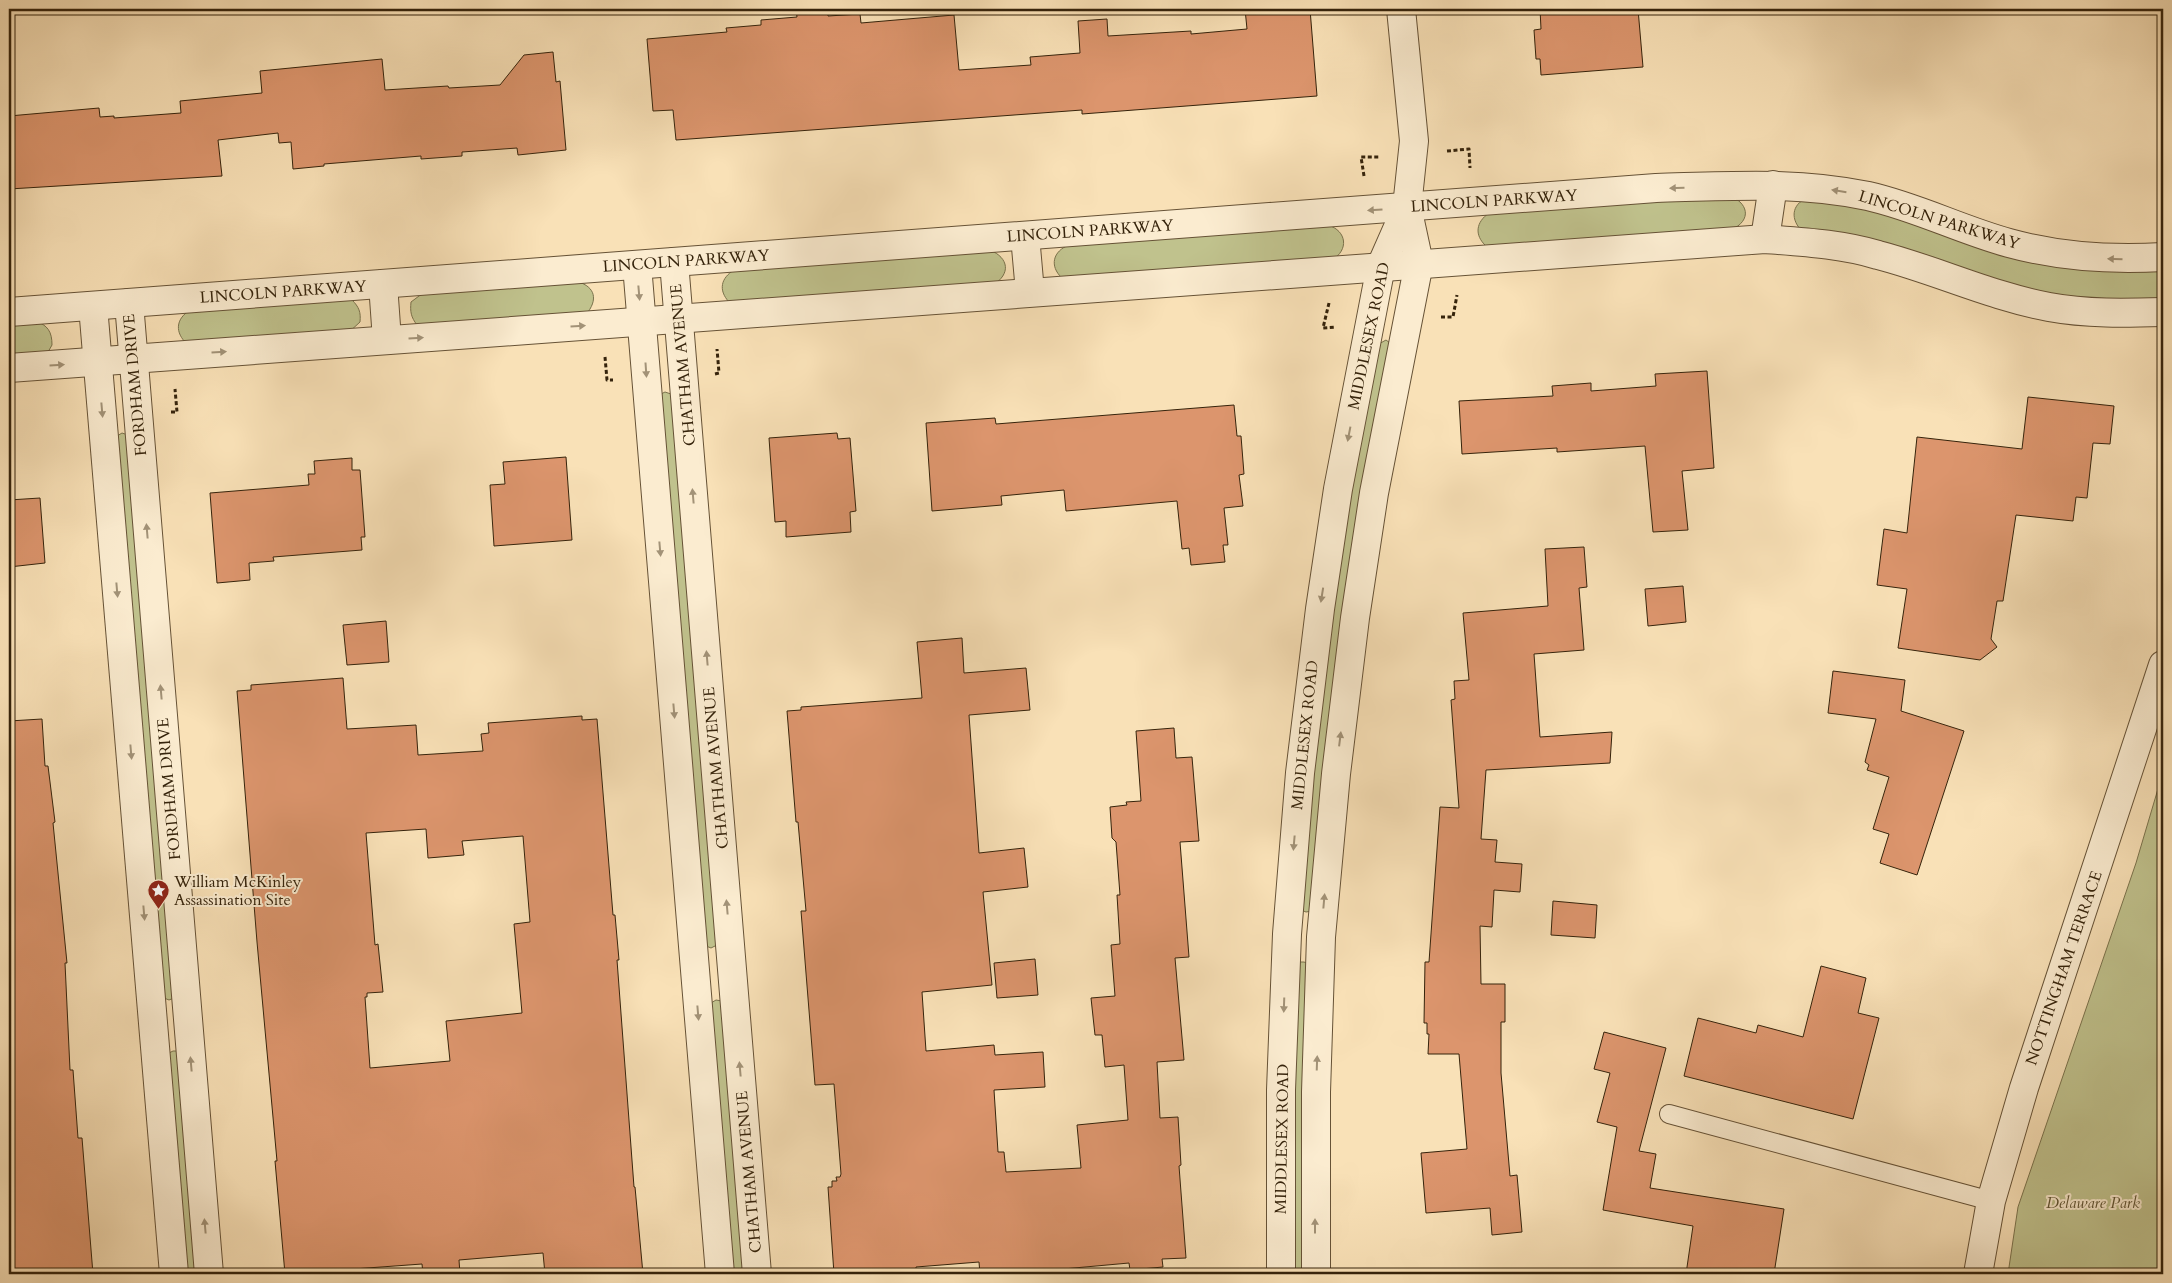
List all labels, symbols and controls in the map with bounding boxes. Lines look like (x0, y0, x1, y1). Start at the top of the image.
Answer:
street label: LINCOLN PARKWAY (1410, 184, 1578, 218)
one-way arrow (1669, 184, 1685, 192)
street label: LINCOLN PARKWAY (1856, 185, 2022, 255)
one-way arrow (1831, 187, 1847, 195)
one-way arrow (1367, 206, 1383, 214)
street label: LINCOLN PARKWAY (1006, 214, 1174, 248)
street label: LINCOLN PARKWAY (602, 244, 770, 278)
one-way arrow (2106, 255, 2122, 263)
street label: MIDDLESEX ROAD (1343, 260, 1395, 412)
street label: LINCOLN PARKWAY (199, 275, 367, 309)
street label: CHATHAM AVENUE (665, 283, 701, 447)
one-way arrow (636, 285, 644, 301)
street label: FORDHAM DRIVE (118, 313, 152, 457)
one-way arrow (571, 321, 587, 329)
one-way arrow (409, 333, 425, 341)
one-way arrow (212, 348, 228, 356)
one-way arrow (50, 360, 66, 368)
one-way arrow (642, 362, 650, 378)
one-way arrow (99, 402, 107, 418)
one-way arrow (1345, 427, 1353, 442)
one-way arrow (689, 487, 697, 503)
one-way arrow (143, 522, 151, 538)
one-way arrow (657, 542, 665, 558)
one-way arrow (114, 582, 122, 598)
one-way arrow (1318, 587, 1326, 603)
one-way arrow (702, 649, 710, 665)
street label: MIDDLESEX ROAD (1286, 659, 1324, 811)
one-way arrow (156, 684, 164, 700)
street label: CHATHAM AVENUE (698, 686, 734, 850)
one-way arrow (670, 703, 678, 719)
street label: FORDHAM DRIVE (152, 717, 186, 861)
one-way arrow (1336, 731, 1344, 747)
one-way arrow (127, 744, 135, 760)
one-way arrow (1290, 835, 1298, 851)
street label: NOTTINGHAM TERRACE (2020, 868, 2108, 1068)
place label: William McKinley Assassination Site (173, 871, 302, 911)
place icon: William McKinley Assassination Site (146, 879, 170, 910)
one-way arrow (1321, 892, 1329, 908)
one-way arrow (723, 898, 731, 914)
one-way arrow (140, 906, 148, 922)
one-way arrow (1280, 997, 1288, 1013)
one-way arrow (695, 1005, 703, 1021)
one-way arrow (187, 1055, 195, 1071)
one-way arrow (1313, 1055, 1321, 1071)
one-way arrow (736, 1060, 744, 1076)
street label: MIDDLESEX ROAD (1270, 1064, 1294, 1214)
street label: CHATHAM AVENUE (731, 1090, 767, 1254)
park label: Delaware Park (2046, 1192, 2140, 1214)
one-way arrow (201, 1217, 209, 1233)
one-way arrow (1311, 1217, 1319, 1233)

